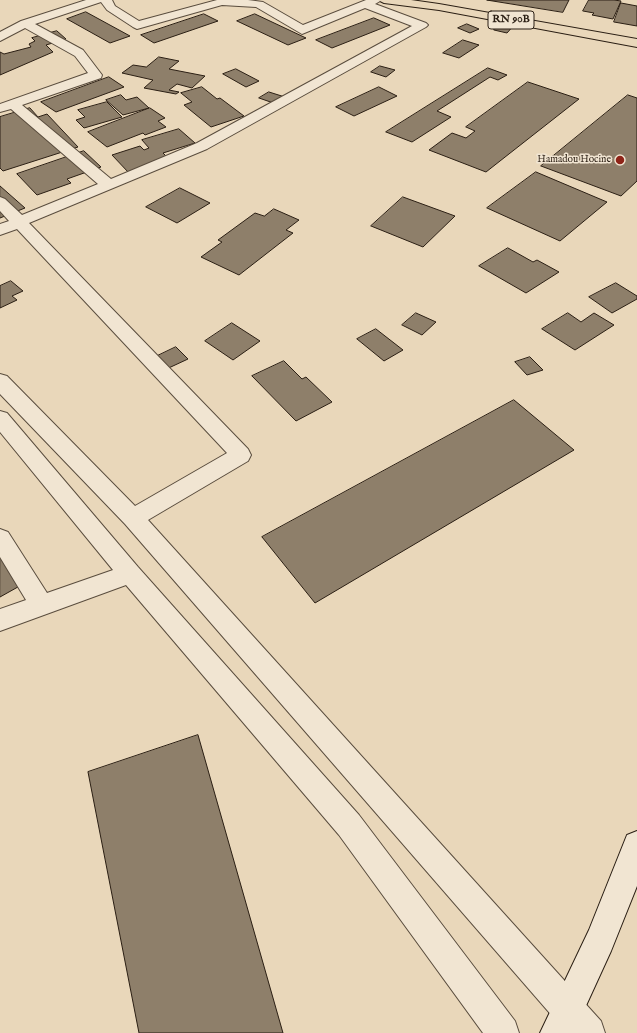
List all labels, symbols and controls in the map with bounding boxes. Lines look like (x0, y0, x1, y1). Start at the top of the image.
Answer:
road number: RN 90B (488, 11, 534, 29)
place label: Hamadou Hocine (537, 154, 611, 166)
marker: Hamadou Hocine (614, 154, 626, 166)

